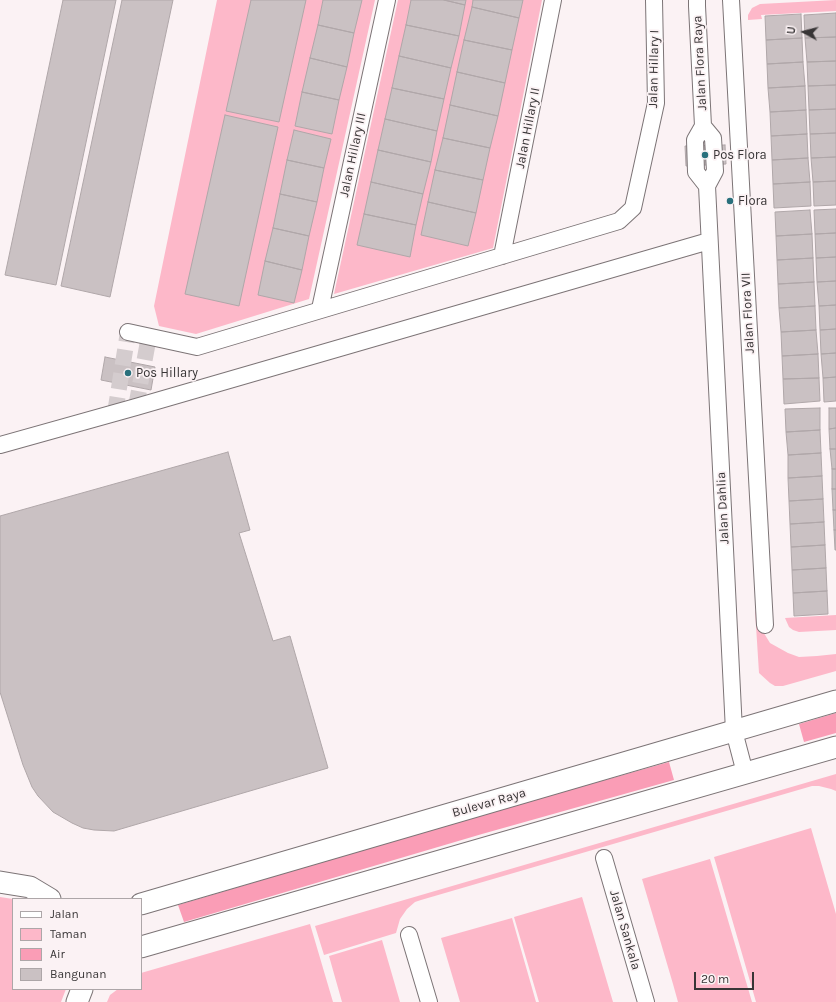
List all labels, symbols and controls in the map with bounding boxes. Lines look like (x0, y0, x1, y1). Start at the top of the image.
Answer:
north arrow (784, 12, 824, 52)
street label: Jalan Flora Raya (690, 15, 710, 111)
text: U (785, 26, 799, 35)
street label: Jalan Hillary I (646, 30, 662, 108)
street label: Jalan Hillary II (512, 86, 544, 170)
street label: Jalan Hillary III (336, 111, 370, 199)
place label: Pos Flora (713, 147, 767, 163)
marker: Pos Flora (700, 150, 710, 160)
place label: Flora (738, 193, 767, 209)
marker: Flora (725, 196, 735, 206)
street label: Jalan Flora VII (738, 272, 758, 354)
place label: Pos Hillary (136, 365, 198, 381)
marker: Pos Hillary (123, 368, 133, 378)
street label: Jalan Dahlia (713, 471, 733, 545)
street label: Bulevar Raya (450, 785, 528, 821)
street label: Jalan Sankala (606, 888, 644, 972)
legend (12, 898, 142, 990)
text: Jalan (50, 907, 79, 921)
text: Taman (50, 927, 87, 941)
text: Air (50, 947, 65, 961)
scale bar (696, 964, 756, 990)
text: Bangunan (50, 967, 106, 981)
text: 20 m (701, 972, 729, 986)

